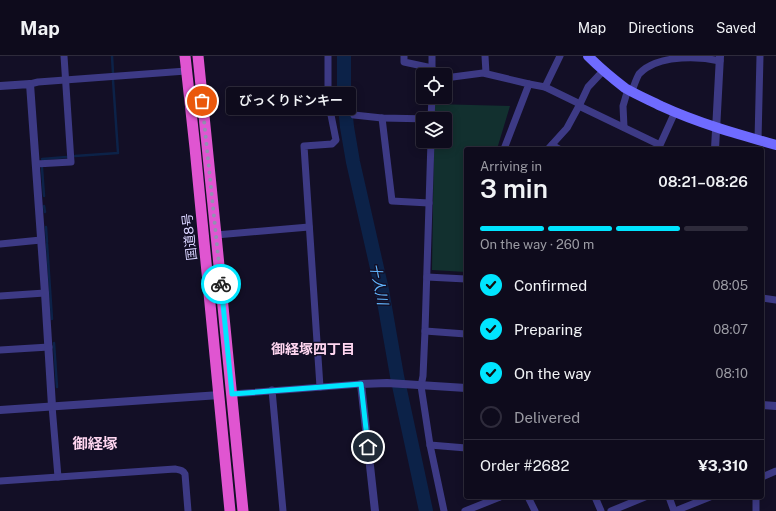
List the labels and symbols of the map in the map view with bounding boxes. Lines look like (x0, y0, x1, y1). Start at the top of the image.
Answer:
pin (185, 84, 219, 118)
callout: びっくりドンキー (226, 87, 356, 115)
street label: 国道8号 (180, 213, 199, 261)
water label: 十人川 (367, 262, 392, 308)
courier (201, 264, 241, 304)
district label: 御経塚四丁目 (271, 341, 355, 357)
pin (351, 430, 385, 464)
district label: 御経塚 (72, 435, 118, 452)

